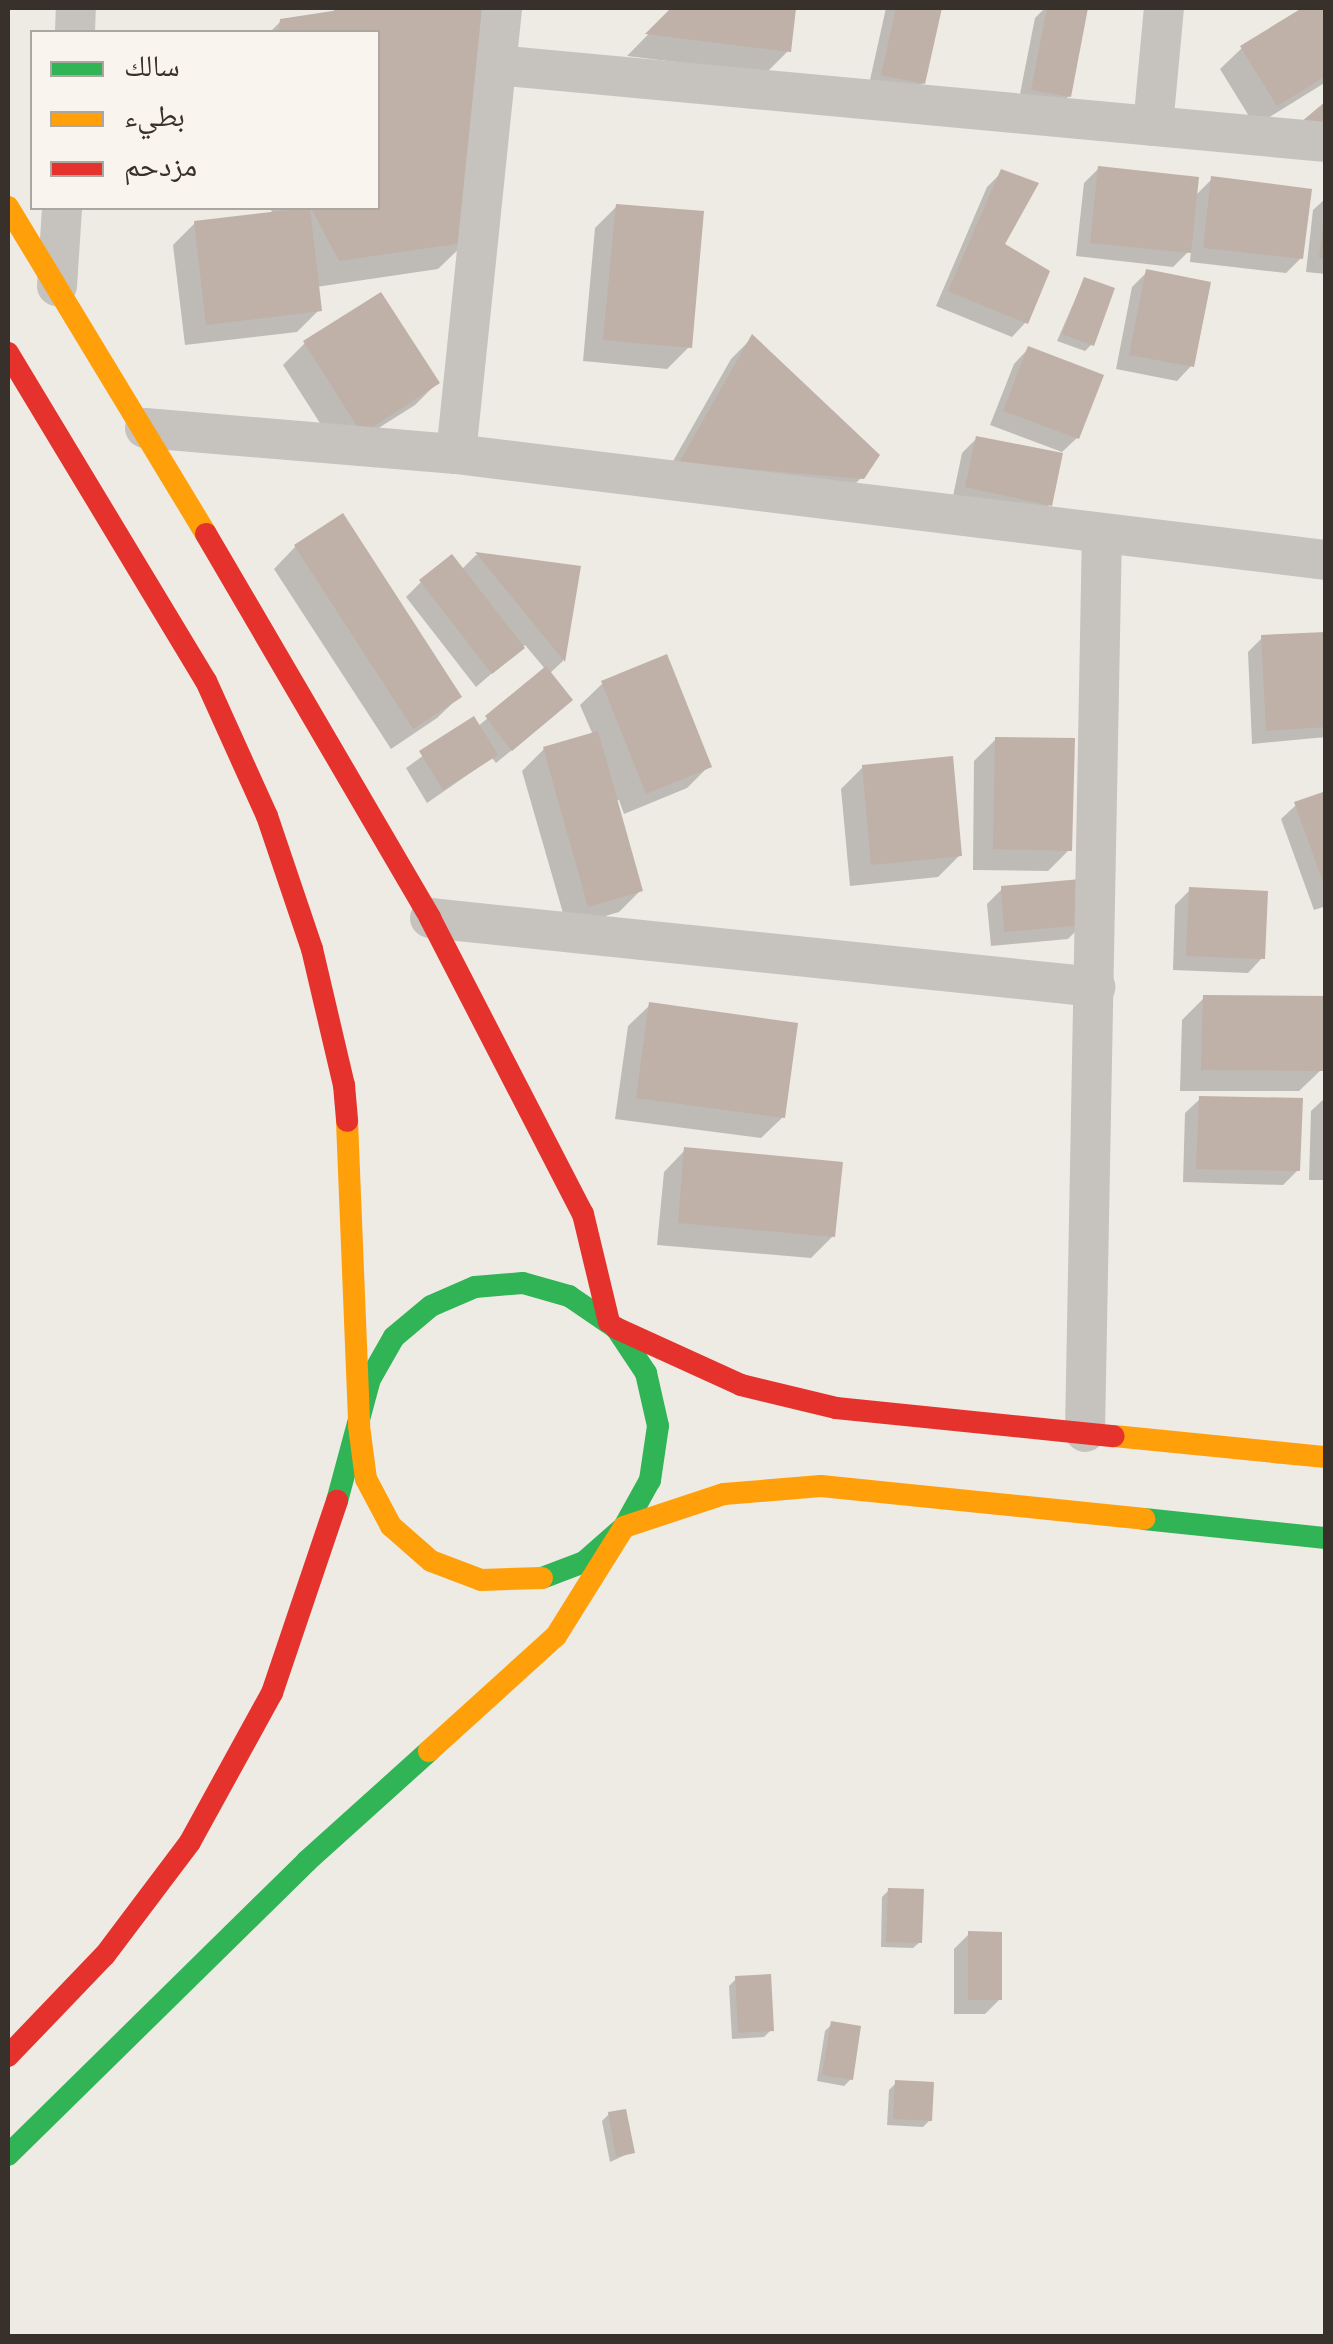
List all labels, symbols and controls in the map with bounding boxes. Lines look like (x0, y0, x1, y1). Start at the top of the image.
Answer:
legend (30, 30, 380, 210)
text: سالك (124, 46, 180, 84)
text: بطيء (124, 96, 185, 134)
text: مزدحم (124, 146, 197, 184)

